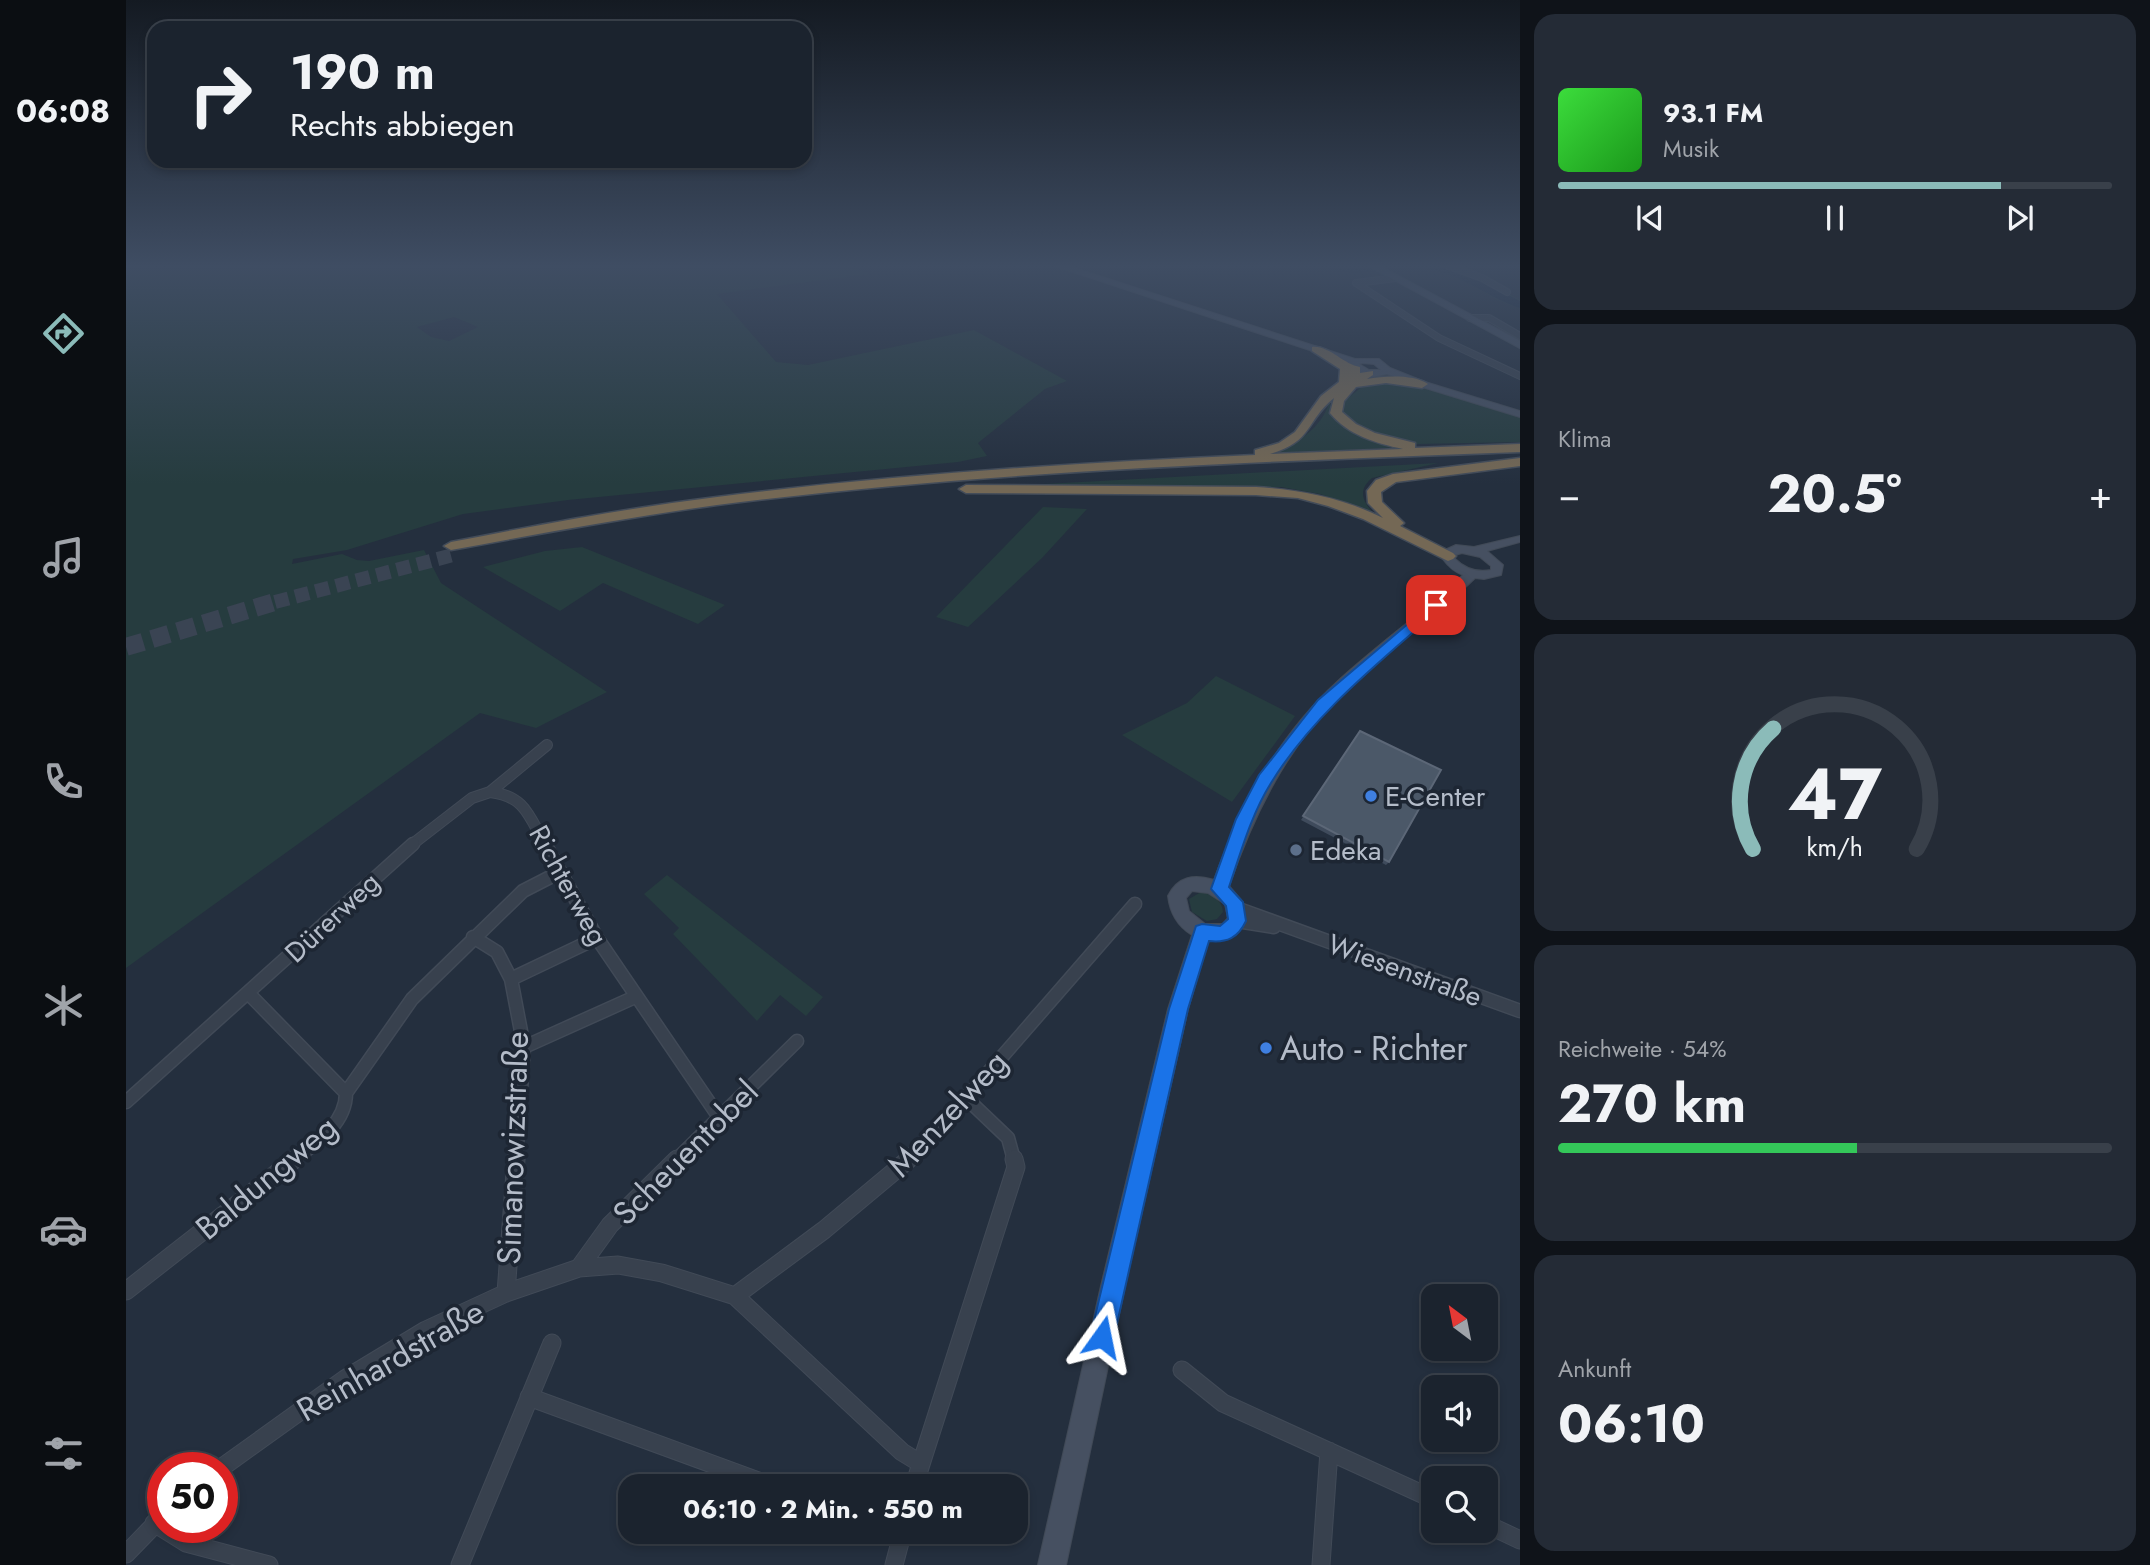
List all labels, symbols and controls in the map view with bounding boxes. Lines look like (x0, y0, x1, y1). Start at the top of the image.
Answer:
text: 190 m (290, 37, 435, 107)
icon: right (175, 49, 266, 140)
text: 06:08 (16, 88, 110, 134)
text: 93.1 FM (1663, 94, 1763, 132)
text: Rechts abbiegen (290, 102, 515, 148)
text: Musik (1663, 132, 1719, 166)
icon: previous (1631, 199, 1669, 237)
icon: pause (1816, 199, 1854, 237)
icon: next (2001, 199, 2039, 237)
icon: directions (39, 309, 88, 358)
text: Klima (1558, 422, 1611, 456)
text: 20.5° (1767, 456, 1902, 532)
text: − (1558, 467, 1580, 522)
text: + (2089, 467, 2112, 522)
icon: music (39, 533, 88, 582)
pin (1406, 575, 1466, 635)
icon: arrive (1417, 586, 1455, 624)
text: 47 (1788, 741, 1882, 846)
icon: phone (39, 757, 88, 806)
place label: E-Center (1385, 776, 1486, 817)
marker: E-Center (1363, 788, 1379, 804)
street label: Richterweg (519, 818, 618, 953)
text: km/h (1807, 828, 1863, 864)
place label: Edeka (1310, 830, 1382, 871)
marker: Edeka (1288, 842, 1304, 858)
street label: Dürerweg (276, 863, 389, 972)
street label: Wiesenstraße (1322, 924, 1488, 1017)
icon: climate (39, 981, 88, 1030)
place label: Auto - Richter (1280, 1025, 1468, 1072)
street label: Simanowizstraße (485, 1031, 540, 1265)
text: Reichweite · 54% (1558, 1032, 1727, 1066)
street label: Menzelweg (876, 1040, 1018, 1187)
marker: Auto - Richter (1258, 1040, 1274, 1056)
text: 270 km (1558, 1066, 1746, 1142)
street label: Scheuentobel (602, 1069, 769, 1236)
street label: Baldungweg (185, 1104, 347, 1251)
icon: car (39, 1205, 88, 1254)
north arrow (1421, 1284, 1498, 1362)
map controls (1421, 1284, 1498, 1543)
street label: Reinhardstraße (288, 1288, 492, 1433)
position arrow (1065, 1300, 1139, 1374)
text: Ankunft (1558, 1352, 1631, 1386)
button: sound (1421, 1375, 1498, 1452)
text: 06:10 (1558, 1386, 1705, 1462)
icon: filters (39, 1429, 88, 1478)
speed limit sign: 50 (147, 1452, 238, 1543)
button: search (1421, 1466, 1498, 1543)
text: 06:10 · 2 Min. · 550 m (683, 1490, 963, 1528)

